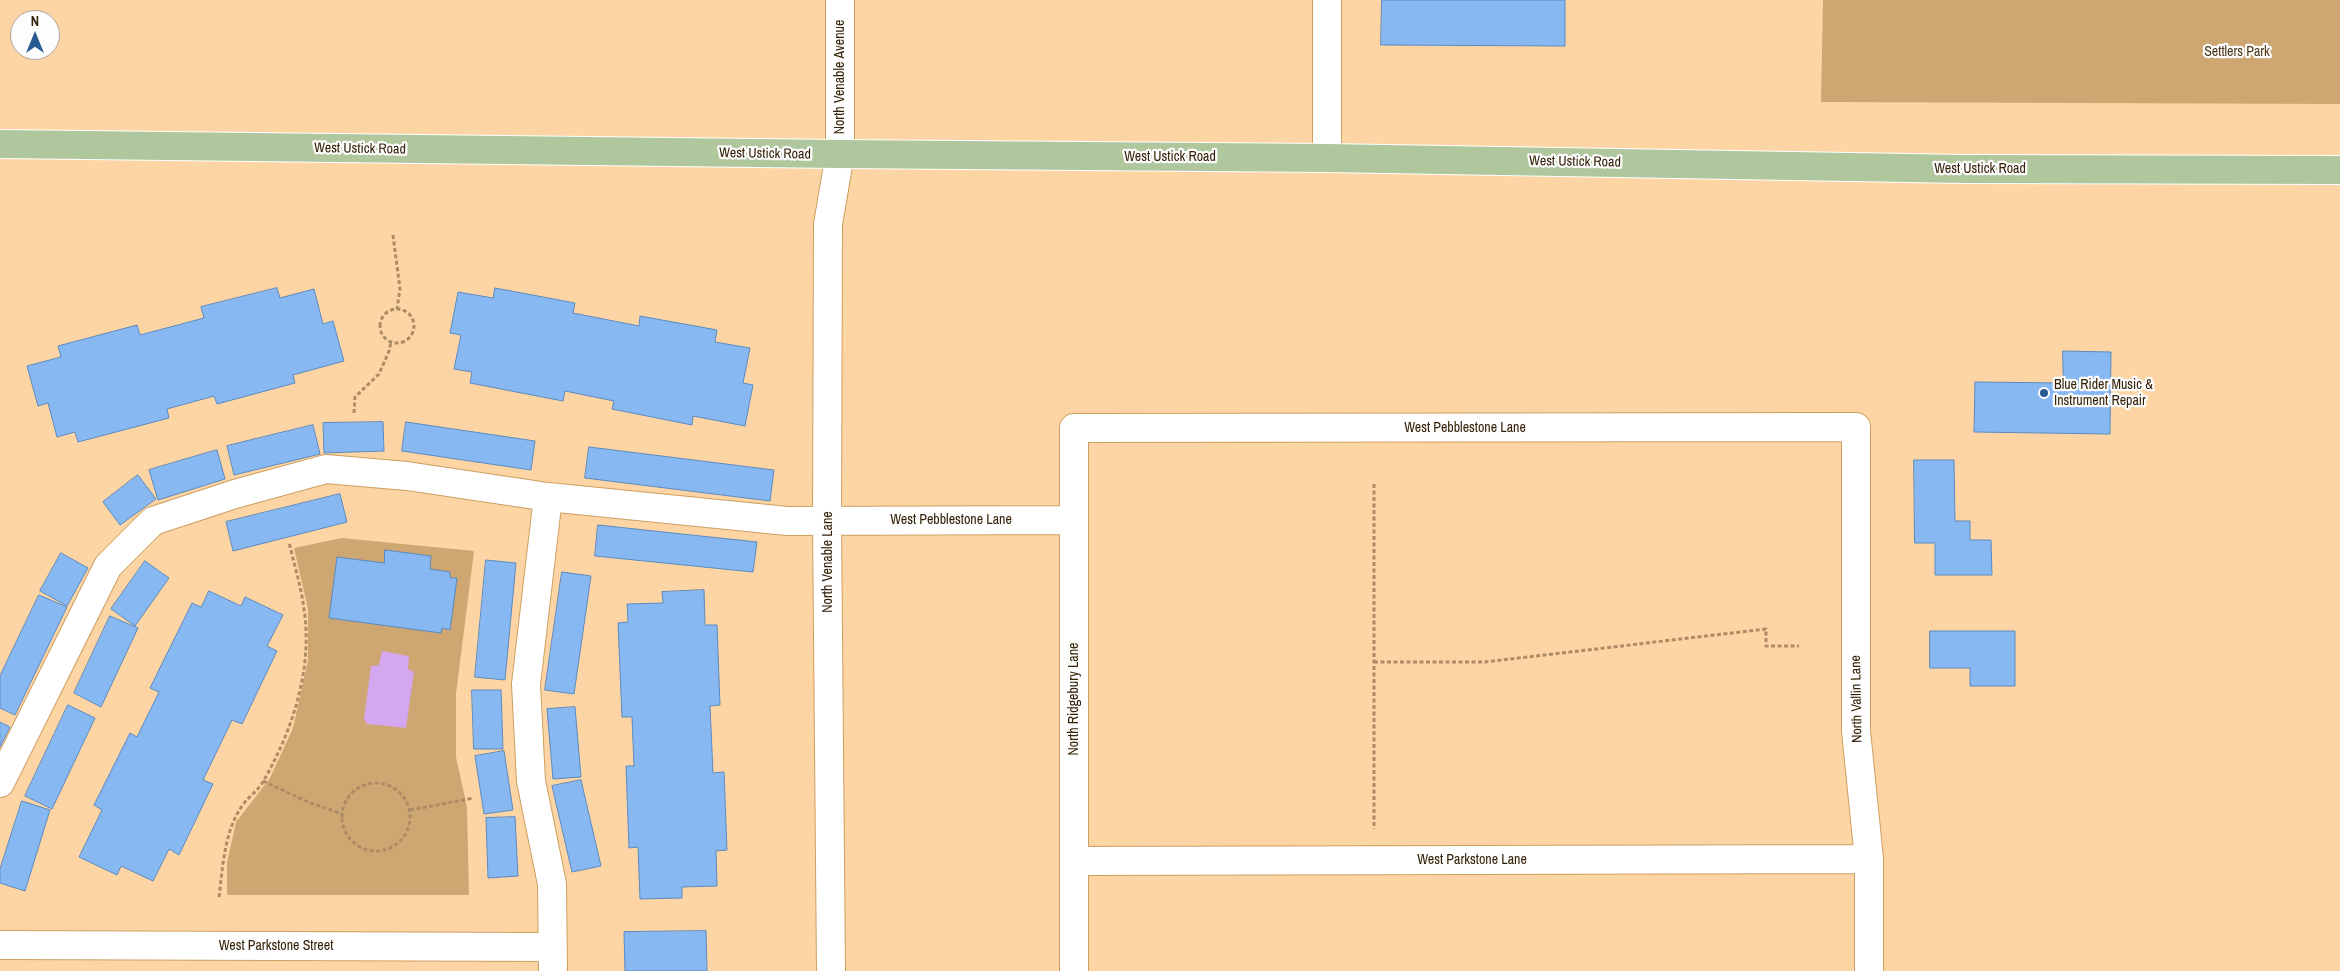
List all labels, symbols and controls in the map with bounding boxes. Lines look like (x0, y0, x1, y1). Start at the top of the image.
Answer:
north arrow (10, 10, 60, 60)
text: N (31, 12, 39, 30)
street label: North Venable Avenue (832, 20, 848, 134)
park label: Settlers Park (2204, 44, 2270, 60)
street label: West Ustick Road (314, 140, 406, 158)
street label: West Ustick Road (719, 145, 811, 163)
street label: West Ustick Road (1124, 149, 1216, 165)
street label: West Ustick Road (1529, 153, 1621, 171)
street label: West Ustick Road (1934, 161, 2026, 177)
place label: Blue Rider Music & Instrument Repair (2054, 377, 2153, 410)
marker: Blue Rider Music & Instrument Repair (2038, 387, 2050, 399)
street label: West Pebblestone Lane (1404, 420, 1526, 436)
street label: North Venable Lane (820, 511, 836, 613)
street label: West Pebblestone Lane (890, 512, 1012, 528)
street label: North Ridgebury Lane (1066, 643, 1082, 755)
street label: North Vallin Lane (1848, 655, 1866, 743)
street label: West Parkstone Lane (1417, 852, 1527, 868)
street label: West Parkstone Street (219, 938, 333, 954)

